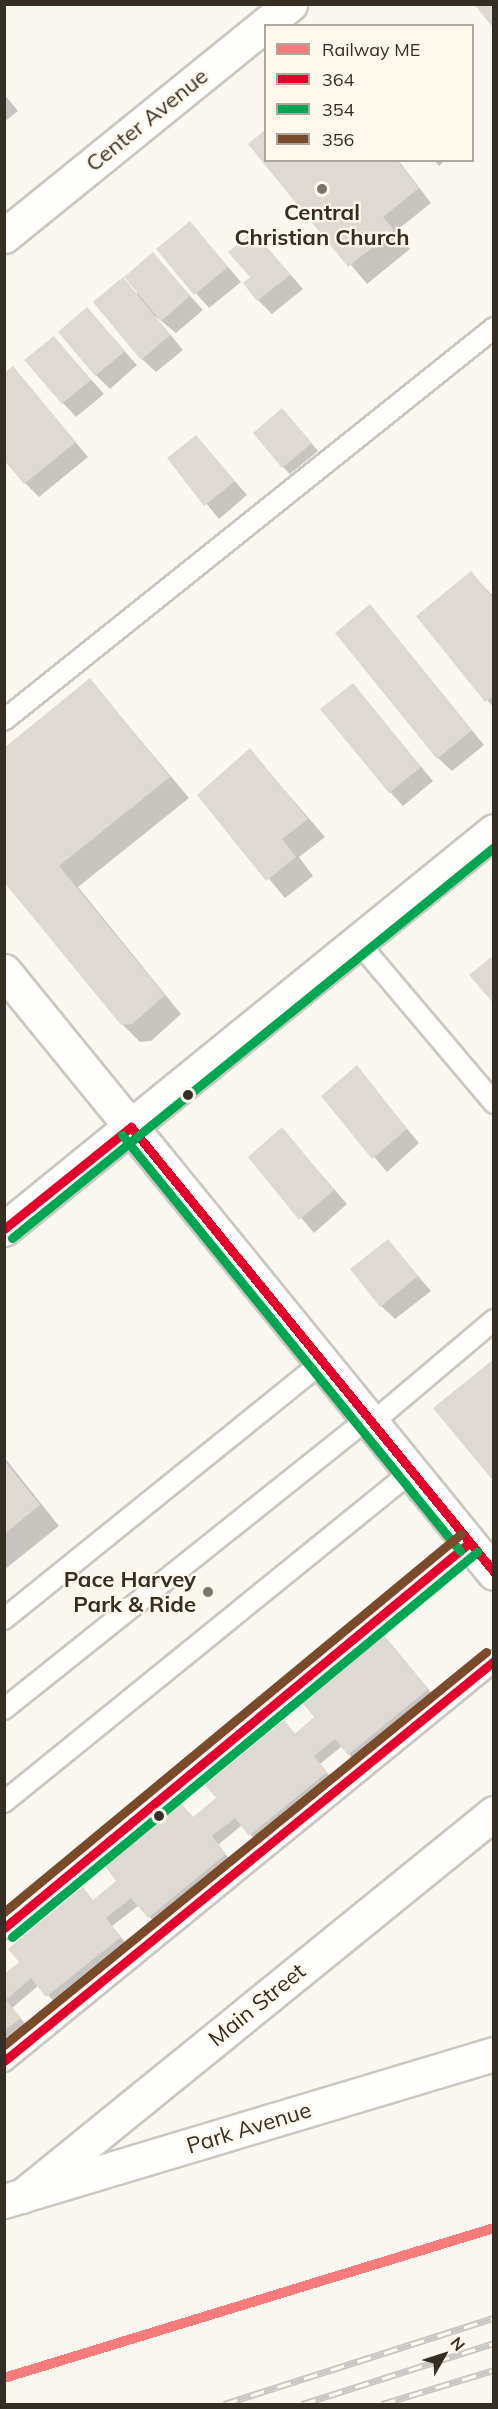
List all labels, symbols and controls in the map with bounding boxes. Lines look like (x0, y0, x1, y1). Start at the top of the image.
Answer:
legend (264, 24, 474, 162)
text: Railway ME (322, 38, 420, 61)
street label: Center Avenue (81, 63, 213, 177)
text: 364 (322, 68, 354, 91)
text: 354 (322, 98, 354, 121)
text: 356 (322, 128, 354, 151)
marker: Central Christian Church (315, 182, 329, 196)
place label: Central Christian Church (235, 199, 409, 250)
unlabelled marker (182, 1089, 194, 1101)
place label: Pace Harvey Park & Ride (64, 1566, 196, 1618)
marker: Pace Harvey Park & Ride (201, 1585, 215, 1599)
unlabelled marker (153, 1810, 165, 1822)
street label: Main Street (203, 1958, 311, 2052)
street label: Park Avenue (184, 2097, 314, 2159)
north arrow (414, 2325, 474, 2385)
text: N (446, 2333, 470, 2355)

